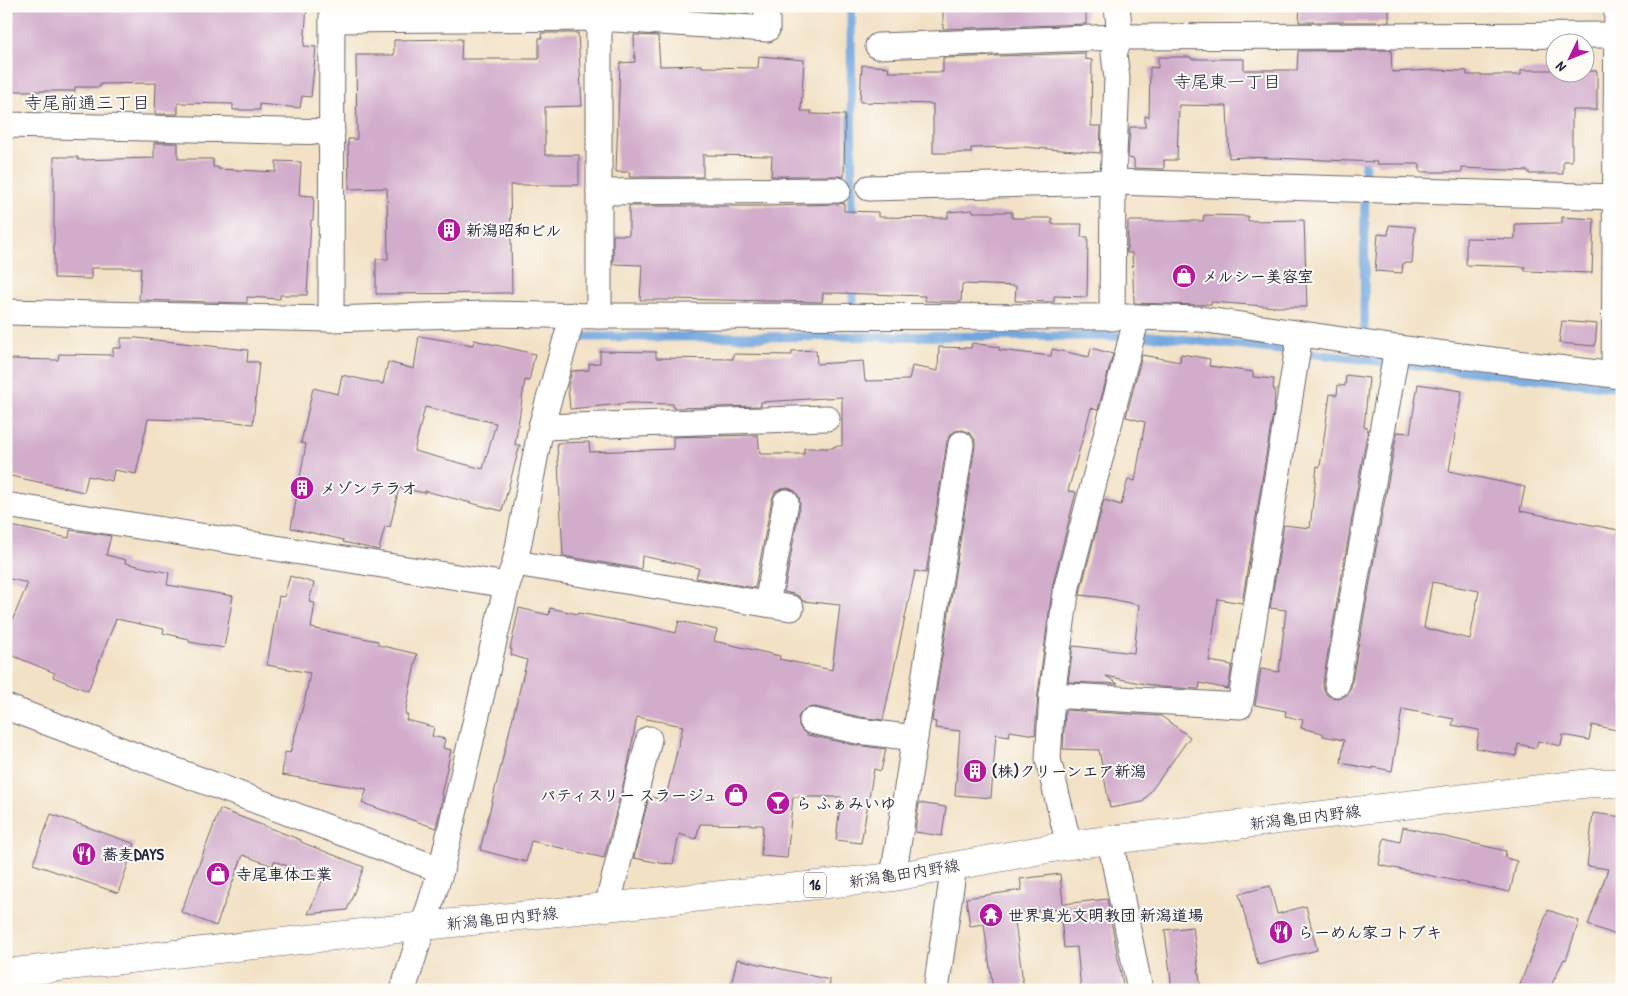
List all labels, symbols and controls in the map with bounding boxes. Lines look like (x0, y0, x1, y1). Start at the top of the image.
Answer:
north arrow (1546, 32, 1596, 82)
text: N (1550, 58, 1570, 76)
district label: 寺尾東一丁目 (1173, 69, 1281, 94)
district label: 寺尾前通三丁目 (24, 90, 150, 115)
building icon: 新潟昭和ビル (436, 217, 462, 243)
place label: 新潟昭和ビル (466, 219, 562, 241)
shop icon: メルシー美容室 (1171, 263, 1197, 289)
place label: メルシー美容室 (1202, 265, 1314, 287)
building icon: メゾンテラオ (289, 475, 315, 501)
place label: メゾンテラオ (320, 477, 417, 499)
building icon: (株)クリーンエア新潟 (962, 758, 988, 784)
place label: (株)クリーンエア新潟 (992, 760, 1146, 782)
shop icon: パティスリー スラージュ (723, 782, 749, 808)
place label: パティスリー スラージュ (540, 784, 718, 806)
bar icon: ら ふぁみいゆ (765, 790, 791, 816)
place label: ら ふぁみいゆ (796, 792, 896, 814)
street label: 新潟亀田内野線 (1248, 799, 1362, 835)
restaurant icon: 蕎麦DAYS (71, 841, 97, 867)
place label: 蕎麦DAYS (102, 843, 164, 865)
street label: 新潟亀田内野線 (847, 853, 961, 893)
shop icon: 寺尾車体工業 (205, 861, 231, 887)
place label: 寺尾車体工業 (236, 863, 332, 885)
road number: 16 (804, 872, 826, 898)
street label: 新潟亀田内野線 (445, 901, 559, 935)
temple icon: 世界真光文明教団 新潟道場 (978, 902, 1004, 928)
place label: 世界真光文明教団 新潟道場 (1008, 904, 1204, 926)
restaurant icon: らーめん家コトブキ (1268, 919, 1294, 945)
place label: らーめん家コトブキ (1298, 921, 1442, 943)

